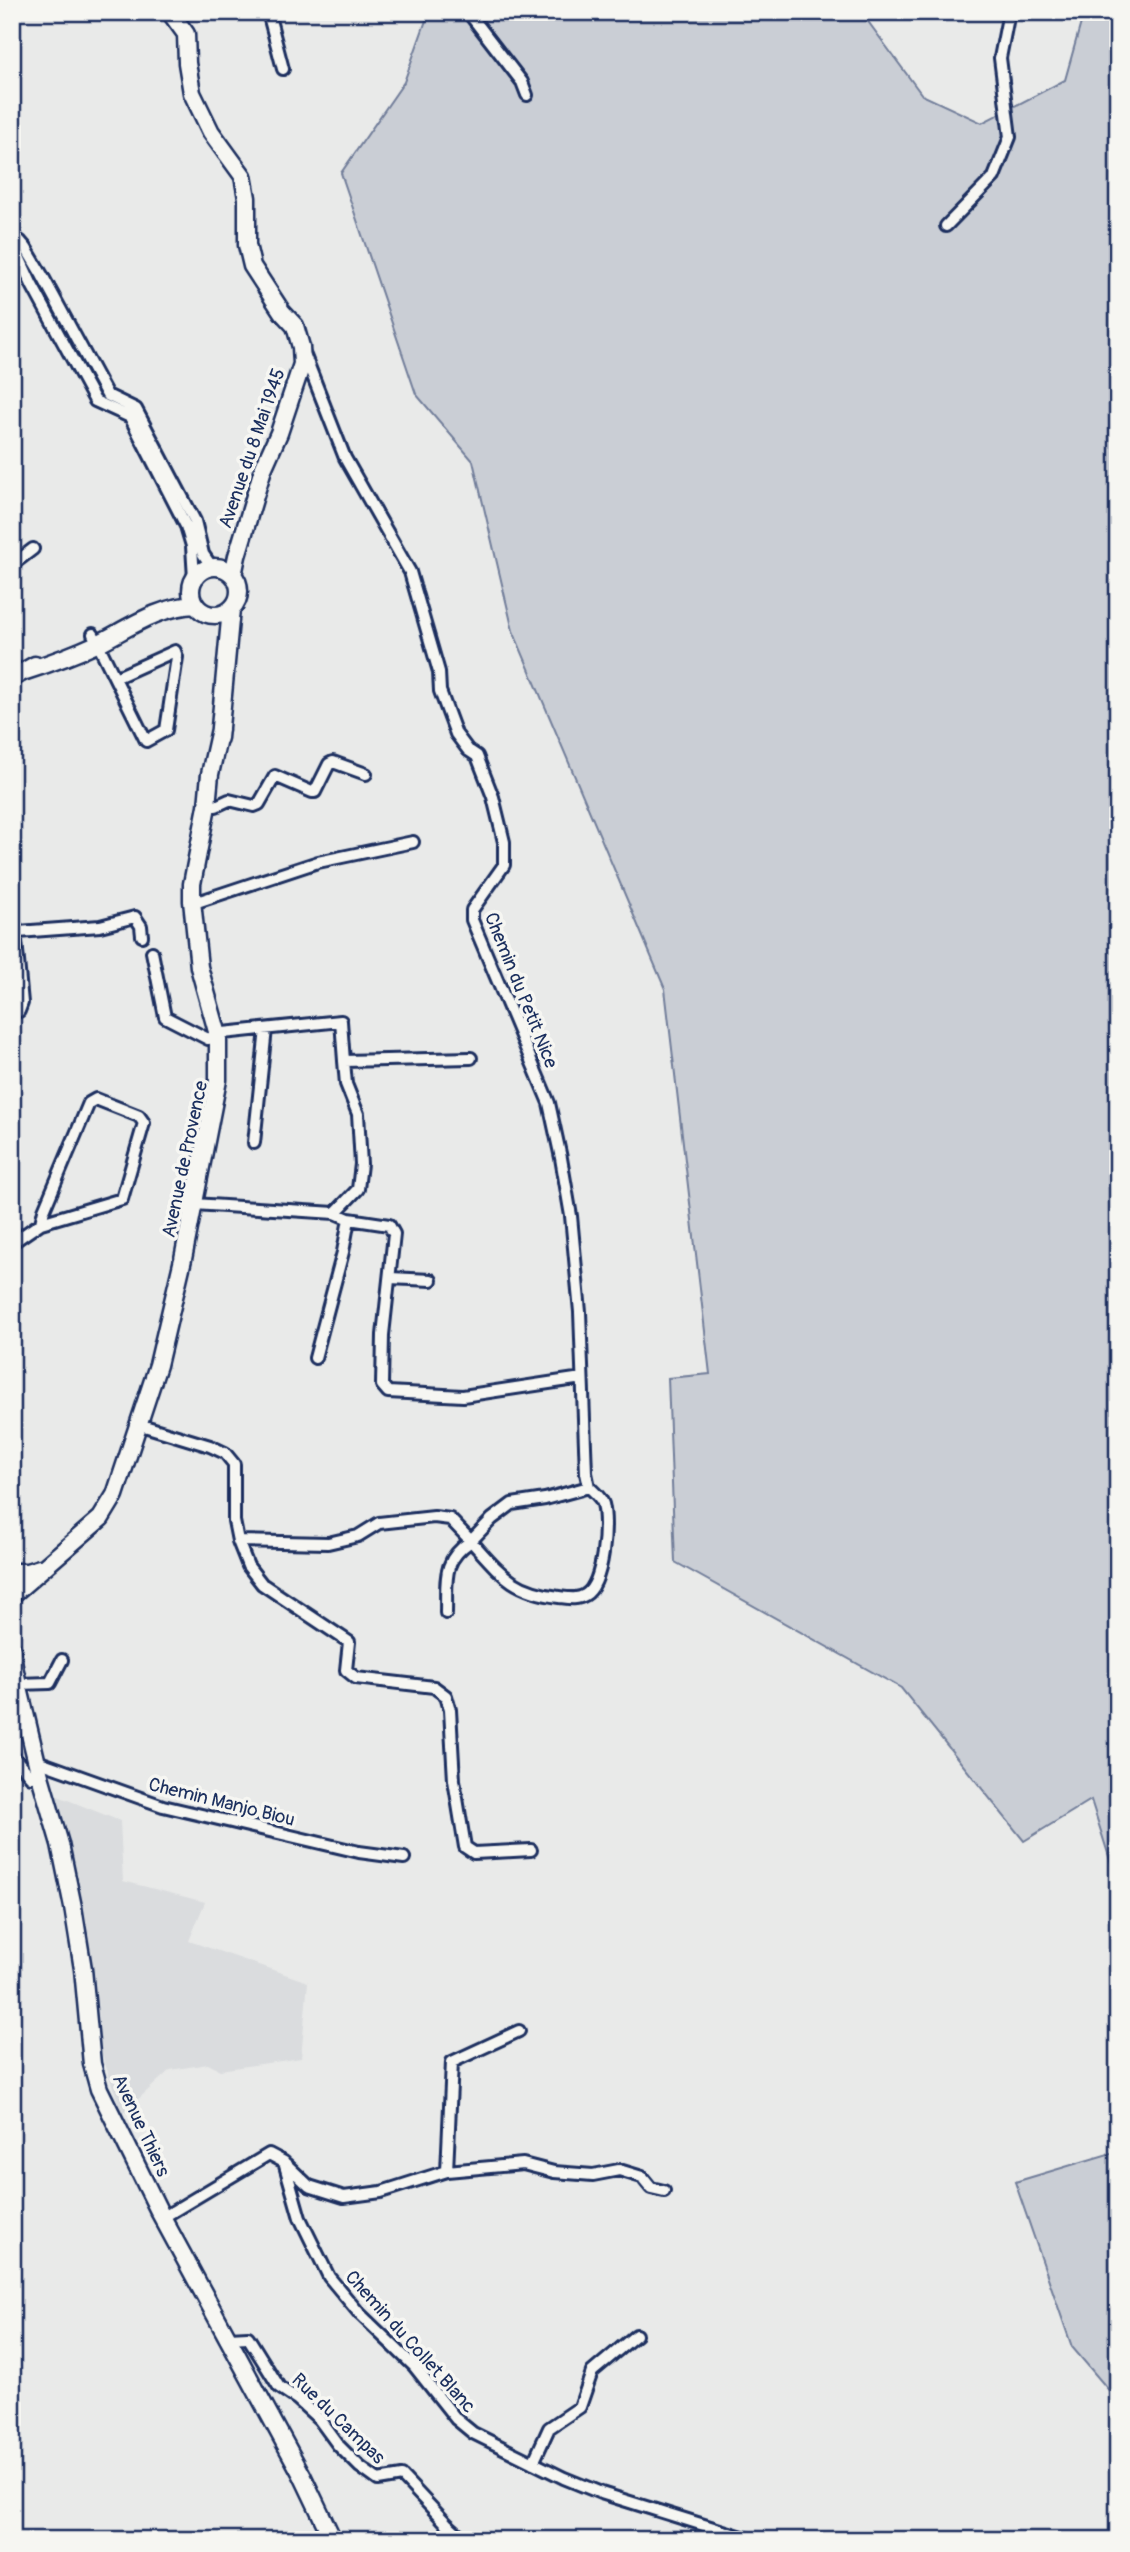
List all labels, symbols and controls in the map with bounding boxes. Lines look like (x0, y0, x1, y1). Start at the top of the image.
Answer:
street label: Avenue du 8 Mai 1945 (213, 365, 291, 532)
street label: Chemin du Petit Nice (479, 909, 563, 1072)
street label: Avenue de Provence (157, 1078, 213, 1240)
street label: Chemin Manjo Biou (146, 1772, 297, 1832)
street label: Avenue Thiers (107, 2070, 175, 2181)
street label: Chemin du Collet Blanc (340, 2265, 481, 2418)
street label: Rue du Campas (287, 2368, 390, 2470)

